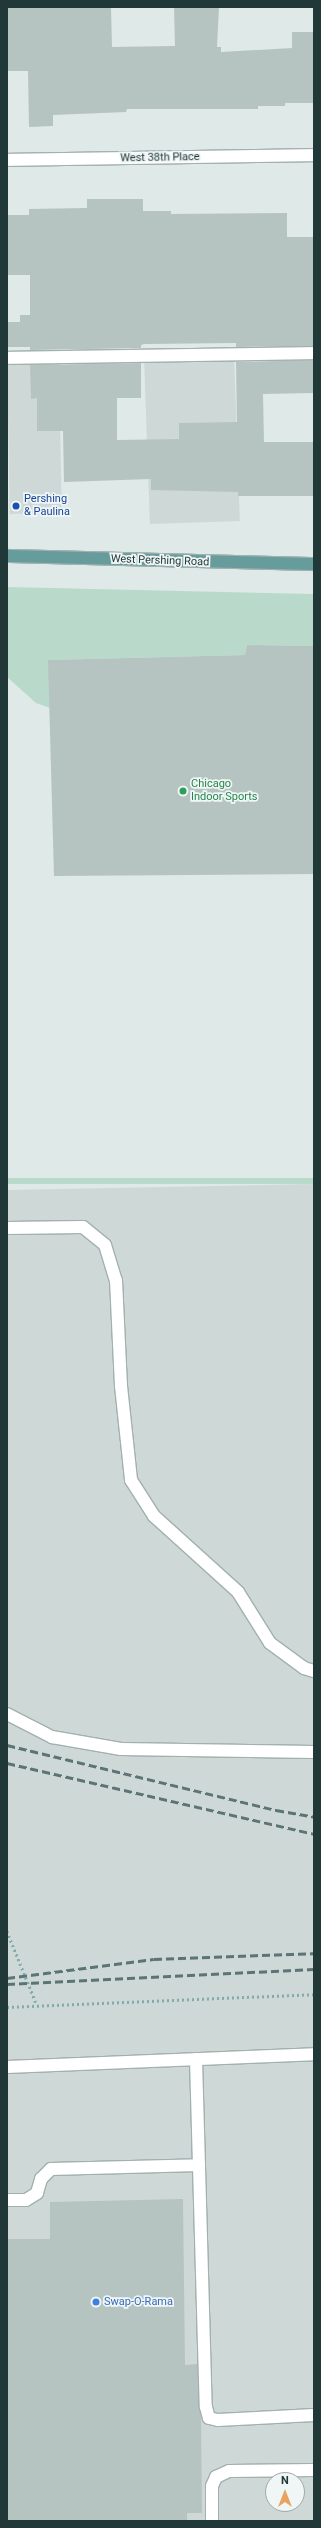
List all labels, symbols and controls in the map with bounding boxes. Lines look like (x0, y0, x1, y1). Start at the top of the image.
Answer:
street label: West 38th Place (120, 151, 200, 165)
place label: Pershing & Paulina (24, 493, 70, 519)
marker: Pershing & Paulina (11, 501, 21, 511)
street label: West Pershing Road (111, 553, 209, 569)
place label: Chicago Indoor Sports (191, 778, 258, 804)
marker: Chicago Indoor Sports (178, 786, 188, 796)
place label: Swap-O-Rama (104, 2295, 173, 2309)
marker: Swap-O-Rama (91, 2297, 101, 2307)
north arrow (265, 2472, 305, 2512)
text: N (281, 2474, 289, 2487)

